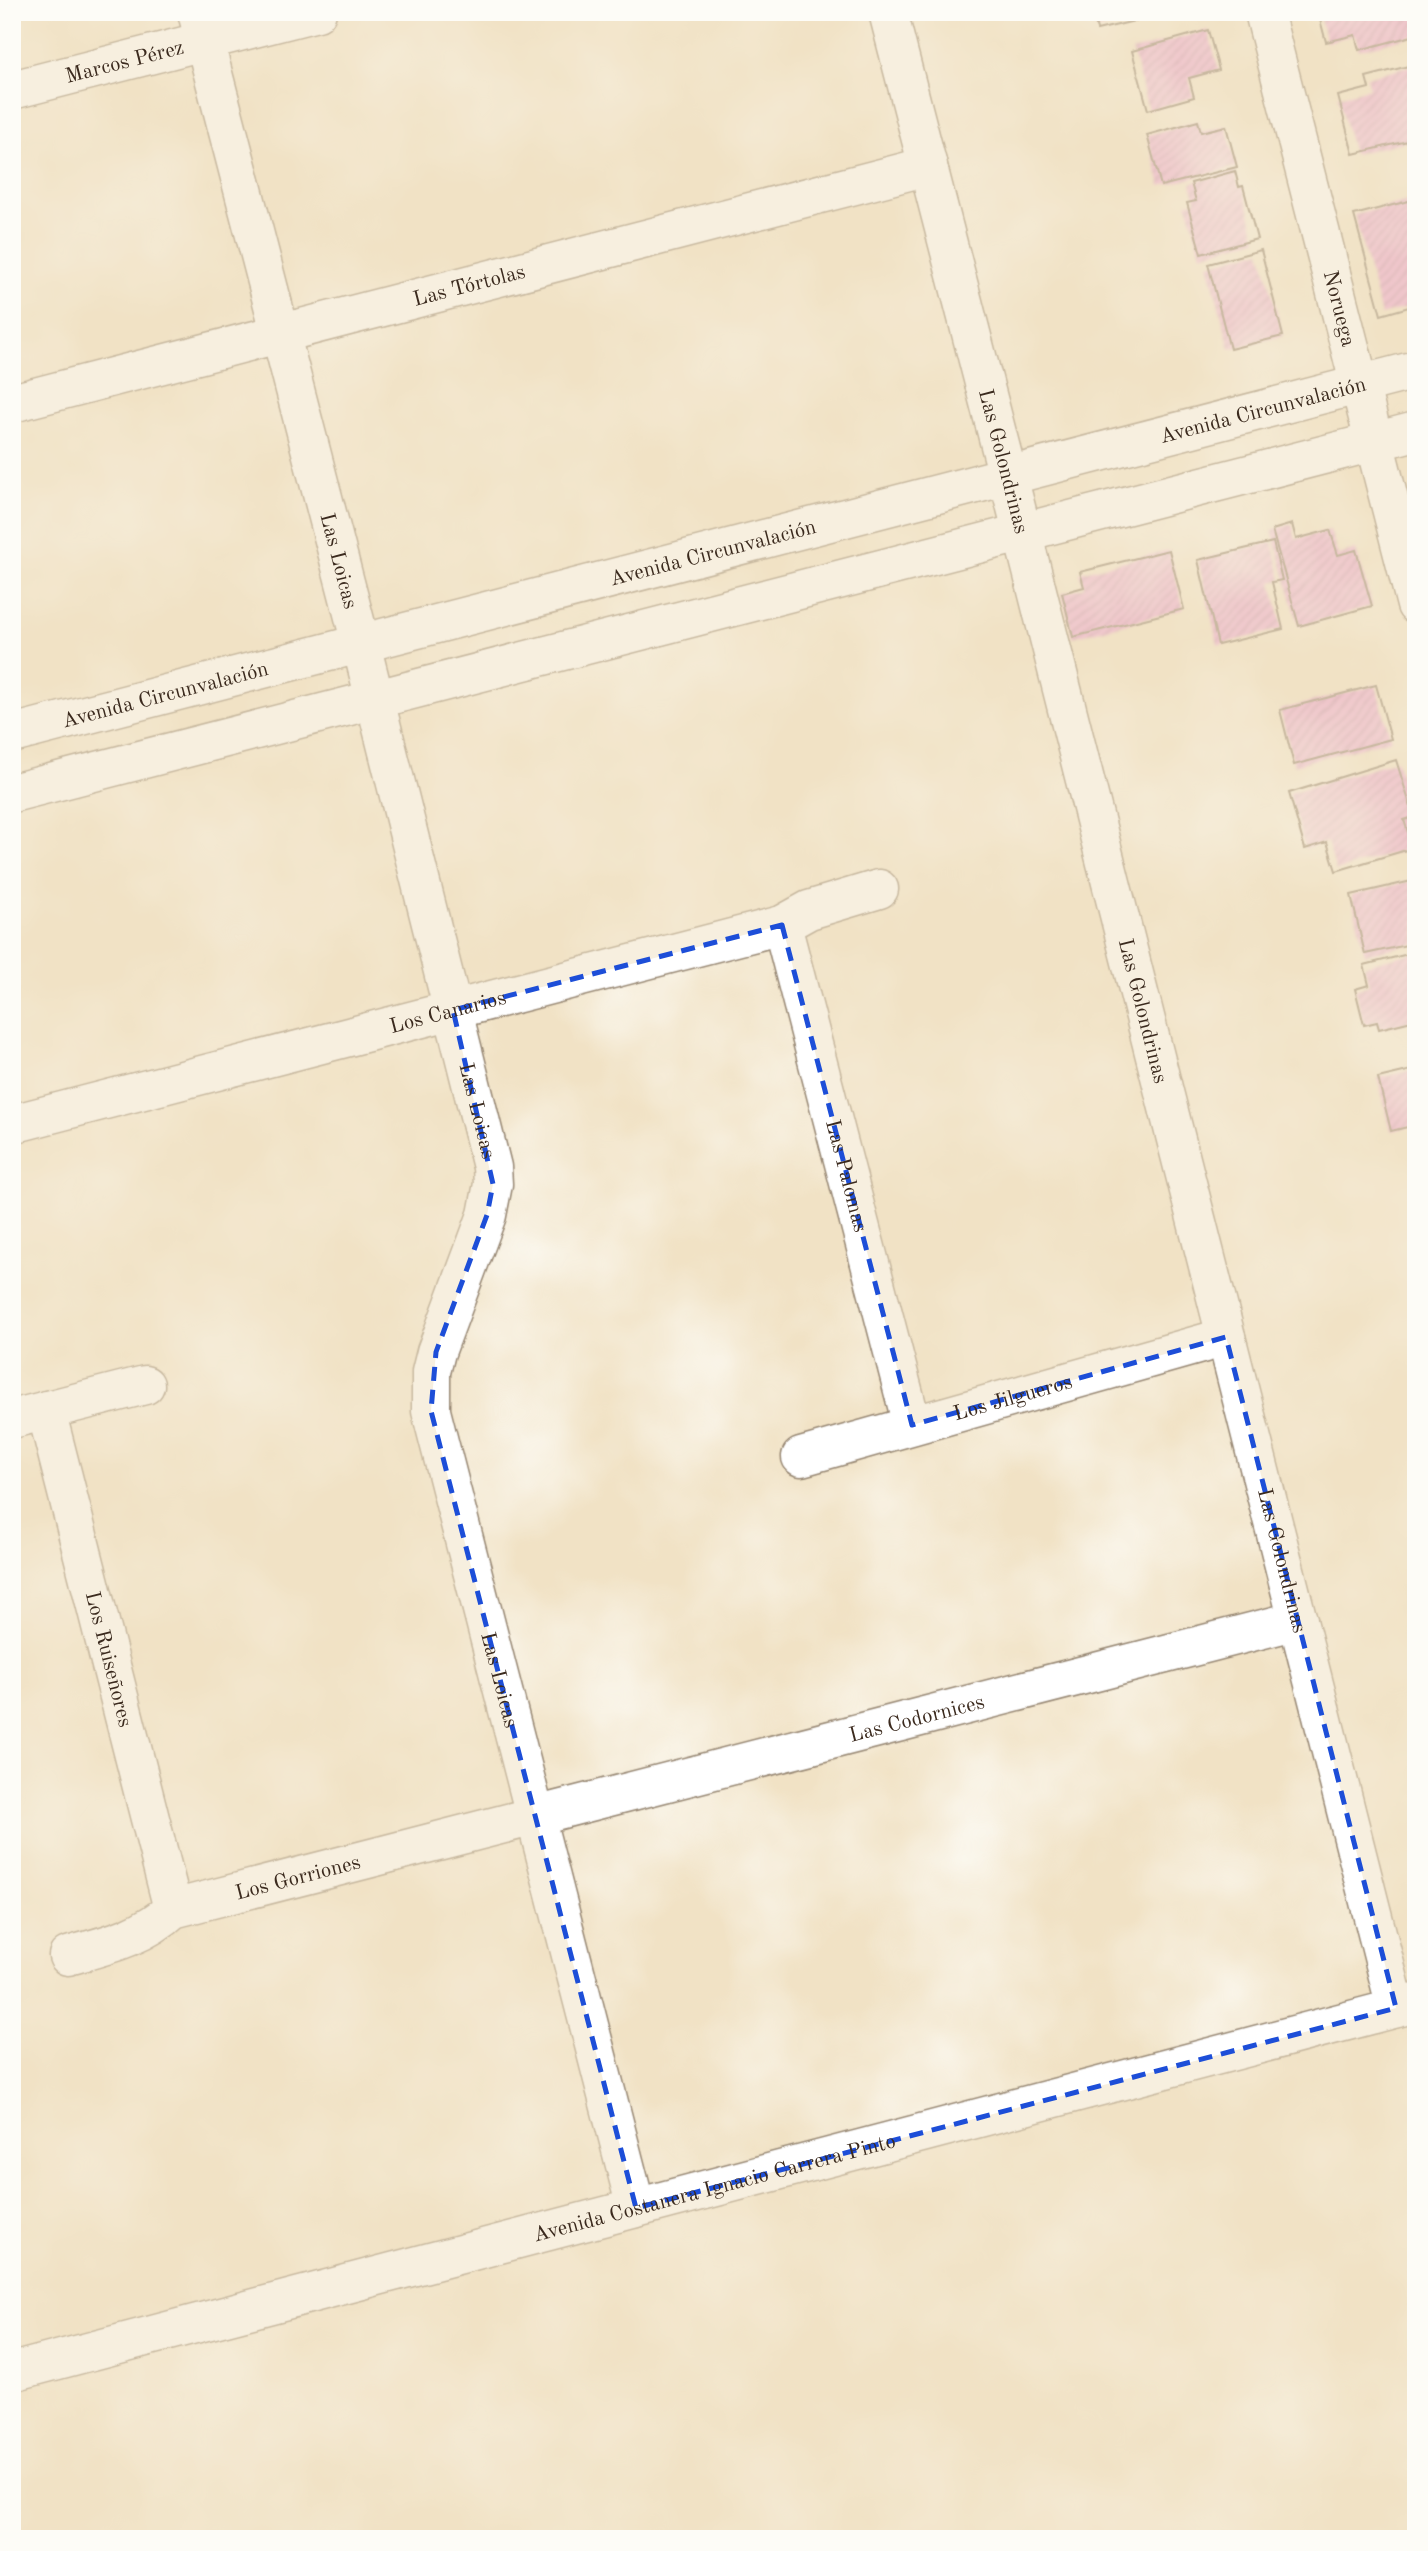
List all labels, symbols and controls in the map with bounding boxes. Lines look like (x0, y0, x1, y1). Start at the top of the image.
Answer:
street label: Marcos Pérez (63, 37, 186, 88)
street label: Las Tórtolas (411, 262, 528, 311)
street label: Noruega (1319, 268, 1358, 349)
street label: Avenida Circunvalación (1158, 374, 1368, 448)
street label: Las Golondrinas (974, 387, 1031, 536)
street label: Las Loicas (315, 511, 360, 611)
street label: Avenida Circunvalación (608, 517, 819, 591)
street label: Avenida Circunvalación (60, 659, 271, 733)
street label: Las Golondrinas (1114, 937, 1170, 1086)
street label: Los Canarios (388, 988, 509, 1038)
street label: Las Loicas (454, 1061, 499, 1161)
street label: Las Palomas (821, 1118, 870, 1235)
street label: Los Jilgueros (951, 1372, 1075, 1425)
street label: Las Golondrinas (1253, 1486, 1310, 1635)
street label: Los Ruiseñores (81, 1589, 135, 1730)
street label: Las Loicas (476, 1630, 521, 1730)
street label: Las Codornices (847, 1692, 987, 1747)
street label: Los Gorriones (233, 1852, 363, 1905)
street label: Avenida Costanera Ignacio Carrera Pinto (531, 2131, 898, 2247)

